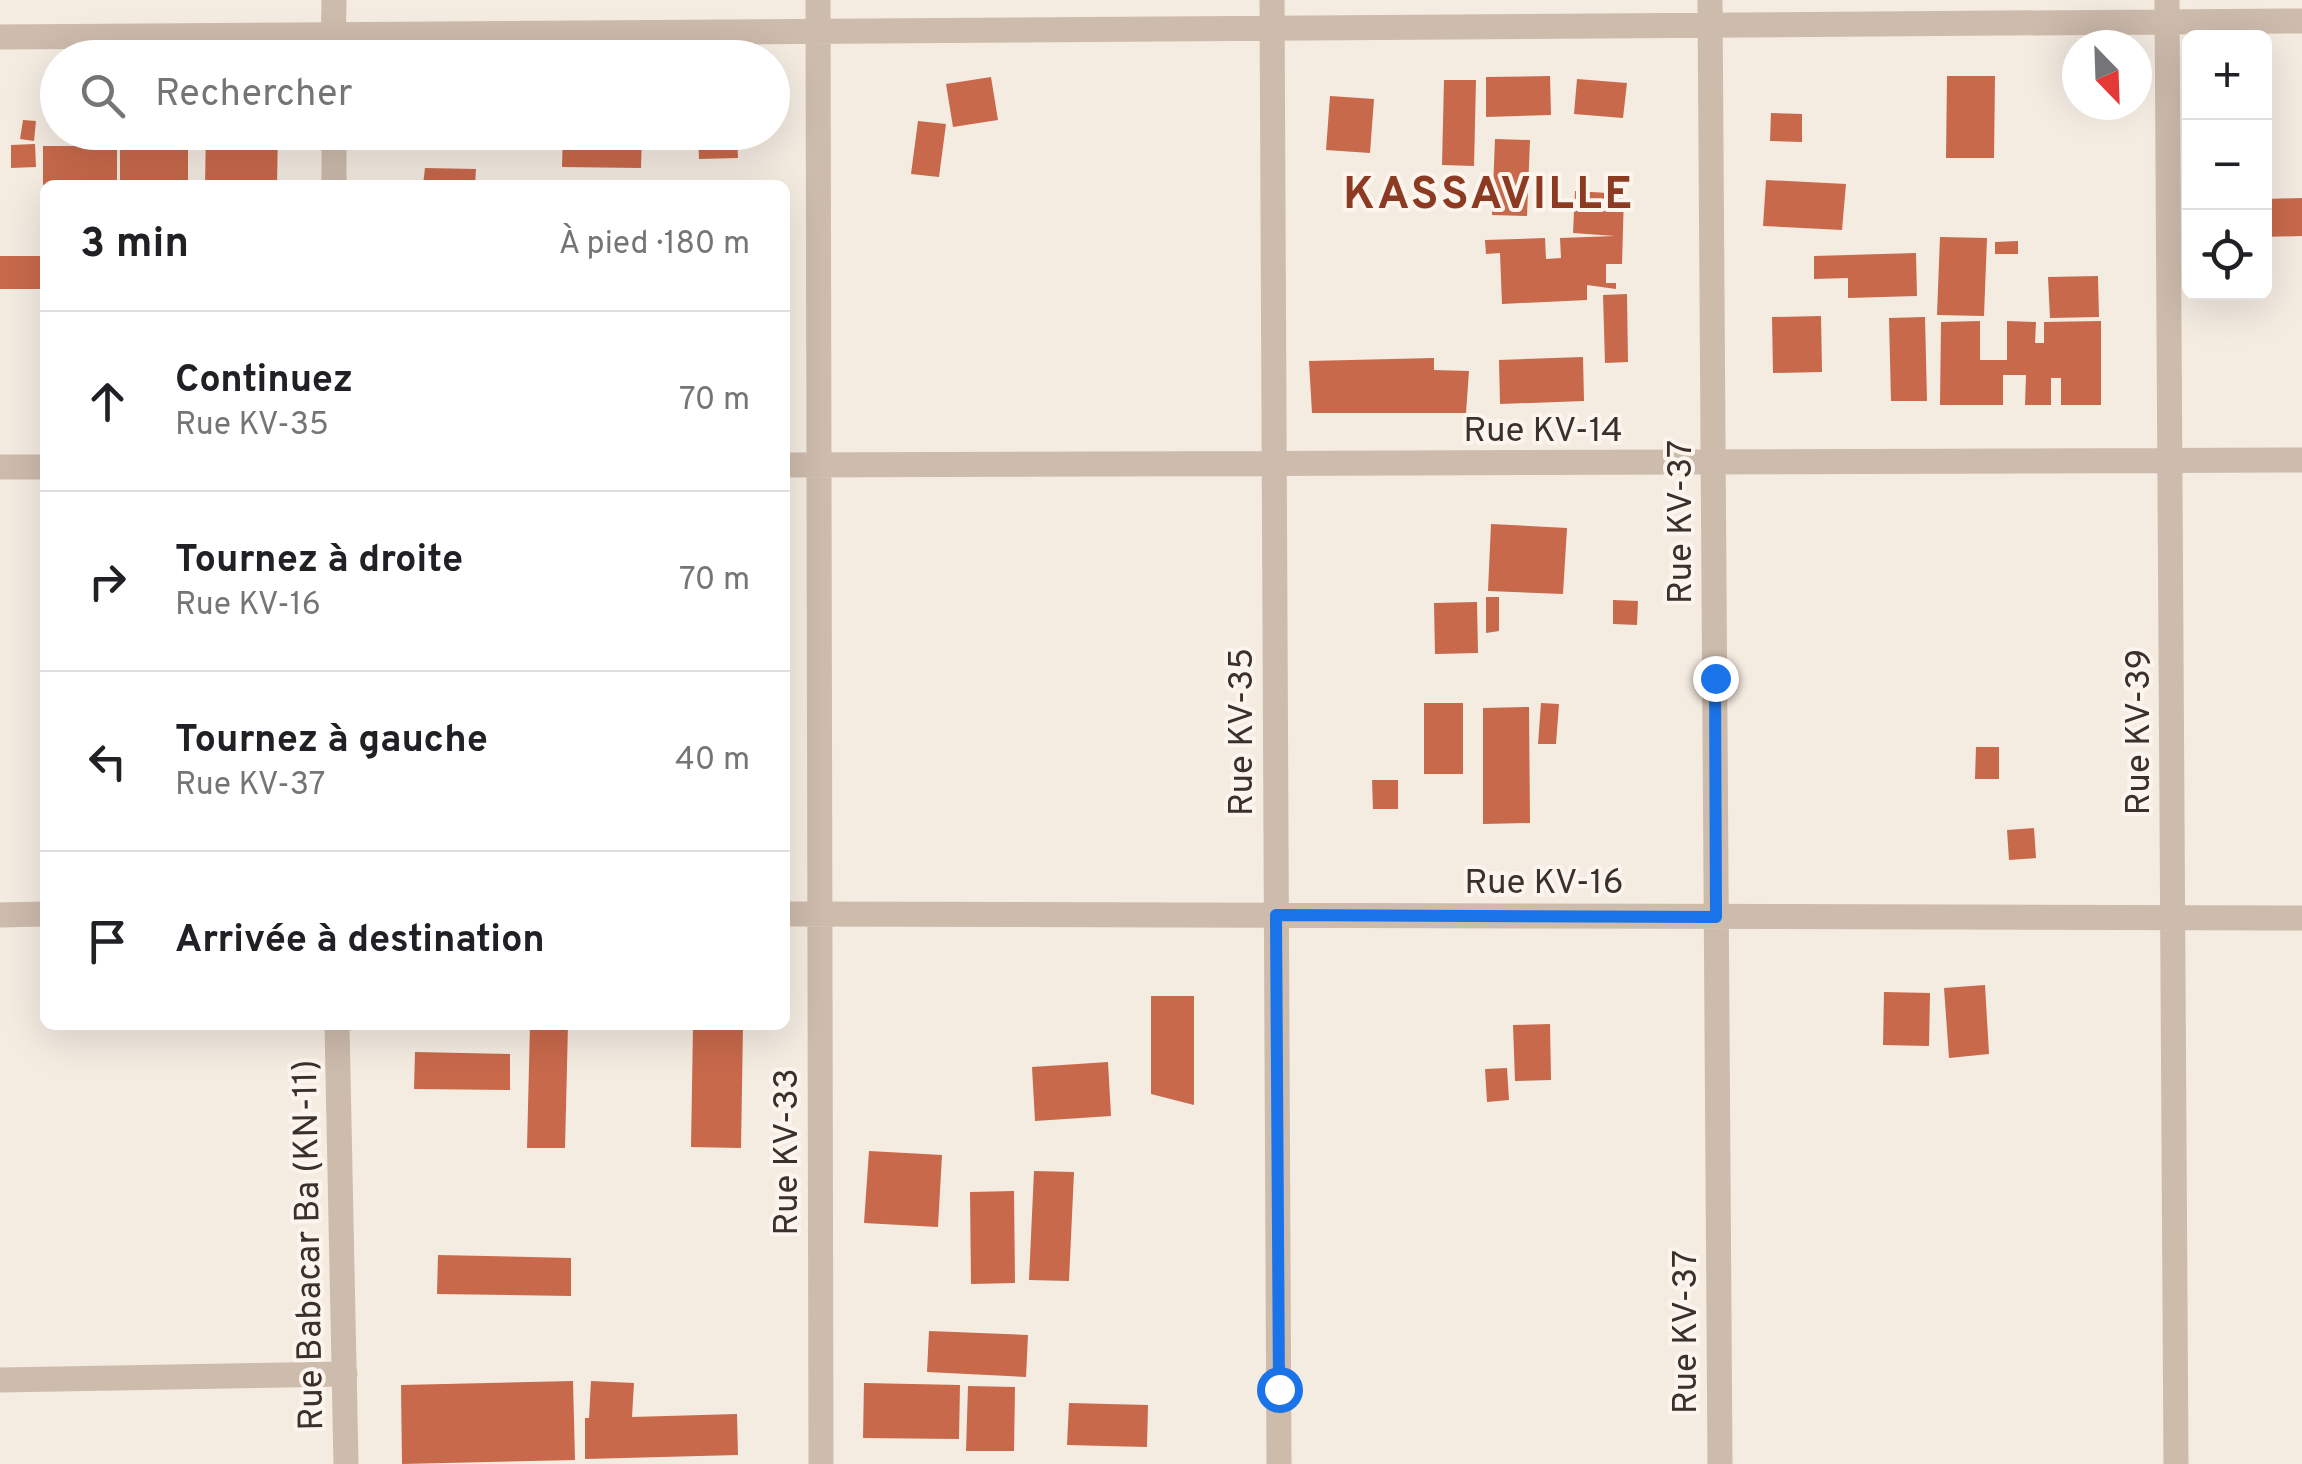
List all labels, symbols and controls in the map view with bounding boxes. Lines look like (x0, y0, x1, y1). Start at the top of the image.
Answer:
north arrow (2062, 30, 2152, 120)
map controls (2182, 30, 2272, 300)
button: + (2182, 30, 2272, 120)
search box (40, 40, 790, 150)
icon: search (75, 68, 130, 123)
text: Rechercher (155, 71, 353, 120)
button: − (2182, 120, 2272, 210)
district label: KASSAVILLE (1343, 168, 1635, 225)
button: locate (2182, 210, 2272, 300)
text: 3 min (80, 219, 189, 272)
text: À pied · 180 m (559, 225, 750, 265)
text: Continuez (175, 357, 353, 406)
icon: ahead (80, 374, 135, 429)
text: 70 m (679, 381, 750, 421)
text: Rue KV-35 (175, 406, 329, 446)
street label: Rue KV-14 (1463, 410, 1623, 454)
street label: Rue KV-37 (1660, 440, 1704, 604)
text: Tournez à droite (175, 537, 463, 586)
icon: right (80, 554, 135, 609)
text: 70 m (679, 561, 750, 601)
text: Rue KV-16 (175, 586, 321, 626)
street label: Rue KV-35 (1221, 648, 1265, 816)
street label: Rue KV-39 (2118, 649, 2162, 815)
route end (1693, 656, 1739, 702)
text: Tournez à gauche (175, 717, 488, 766)
icon: left (80, 734, 135, 789)
text: 40 m (675, 741, 750, 781)
text: Rue KV-37 (175, 766, 325, 806)
street label: Rue KV-16 (1464, 862, 1624, 906)
icon: arrive (80, 914, 135, 969)
text: Arrivée à destination (175, 917, 545, 966)
street label: Rue Babacar Ba (KN-11) (285, 1059, 335, 1431)
street label: Rue KV-33 (766, 1068, 810, 1236)
street label: Rue KV-37 (1665, 1250, 1709, 1414)
route start (1257, 1367, 1303, 1413)

